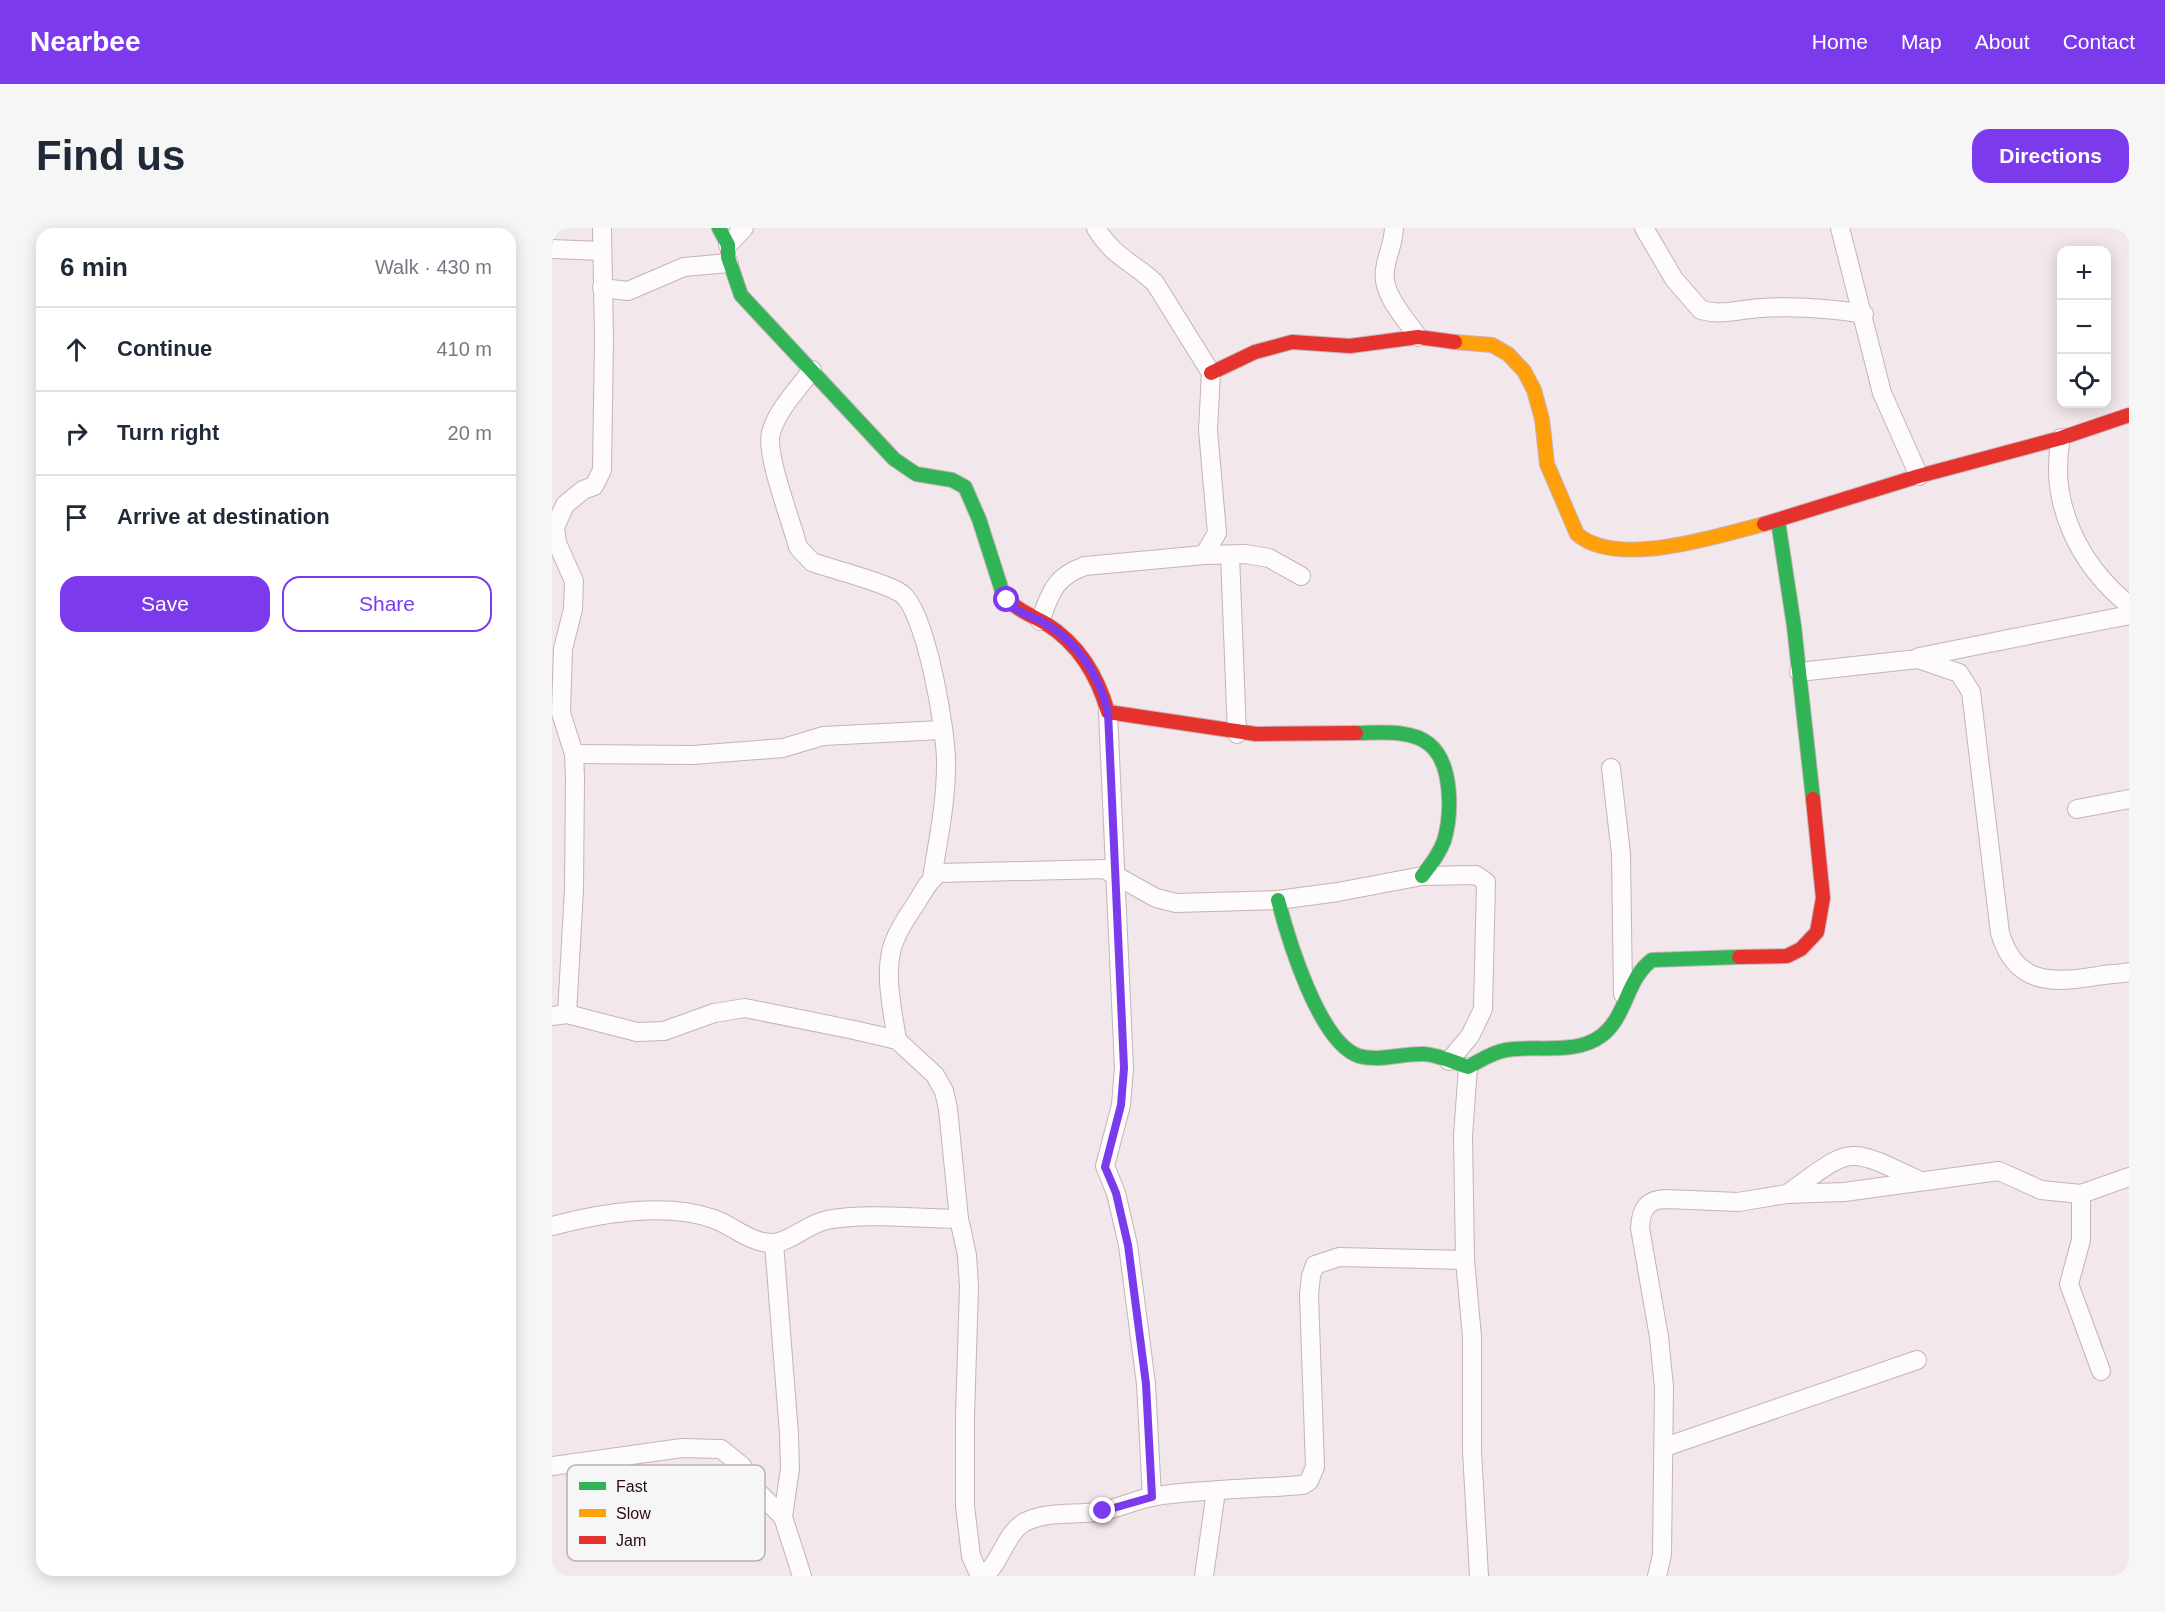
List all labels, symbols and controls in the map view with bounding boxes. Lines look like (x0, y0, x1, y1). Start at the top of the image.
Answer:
text: Nearbee (30, 26, 141, 57)
text: Home (1812, 30, 1868, 53)
text: Map (1901, 30, 1942, 53)
text: About (1975, 30, 2030, 53)
text: Contact (2063, 30, 2135, 53)
button: Directions (1972, 129, 2129, 183)
text: Find us (36, 132, 185, 179)
map controls (2057, 246, 2111, 408)
button: + (2057, 246, 2111, 300)
text: 6 min (60, 252, 128, 282)
text: Walk · 430 m (375, 256, 492, 278)
button: − (2057, 300, 2111, 354)
icon: ahead (60, 333, 93, 366)
text: Continue (117, 336, 212, 361)
text: 410 m (436, 338, 492, 360)
button: locate (2057, 354, 2111, 408)
icon: right (60, 417, 93, 450)
text: Turn right (117, 420, 219, 445)
text: 20 m (448, 422, 492, 444)
icon: arrive (60, 501, 93, 534)
text: Arrive at destination (117, 504, 330, 529)
button: Save (60, 576, 270, 632)
button: Share (282, 576, 492, 632)
route start (993, 586, 1019, 612)
legend (567, 1465, 765, 1561)
text: Fast (616, 1478, 648, 1495)
route end (1089, 1497, 1115, 1523)
text: Slow (616, 1505, 651, 1522)
text: Jam (616, 1532, 646, 1549)

